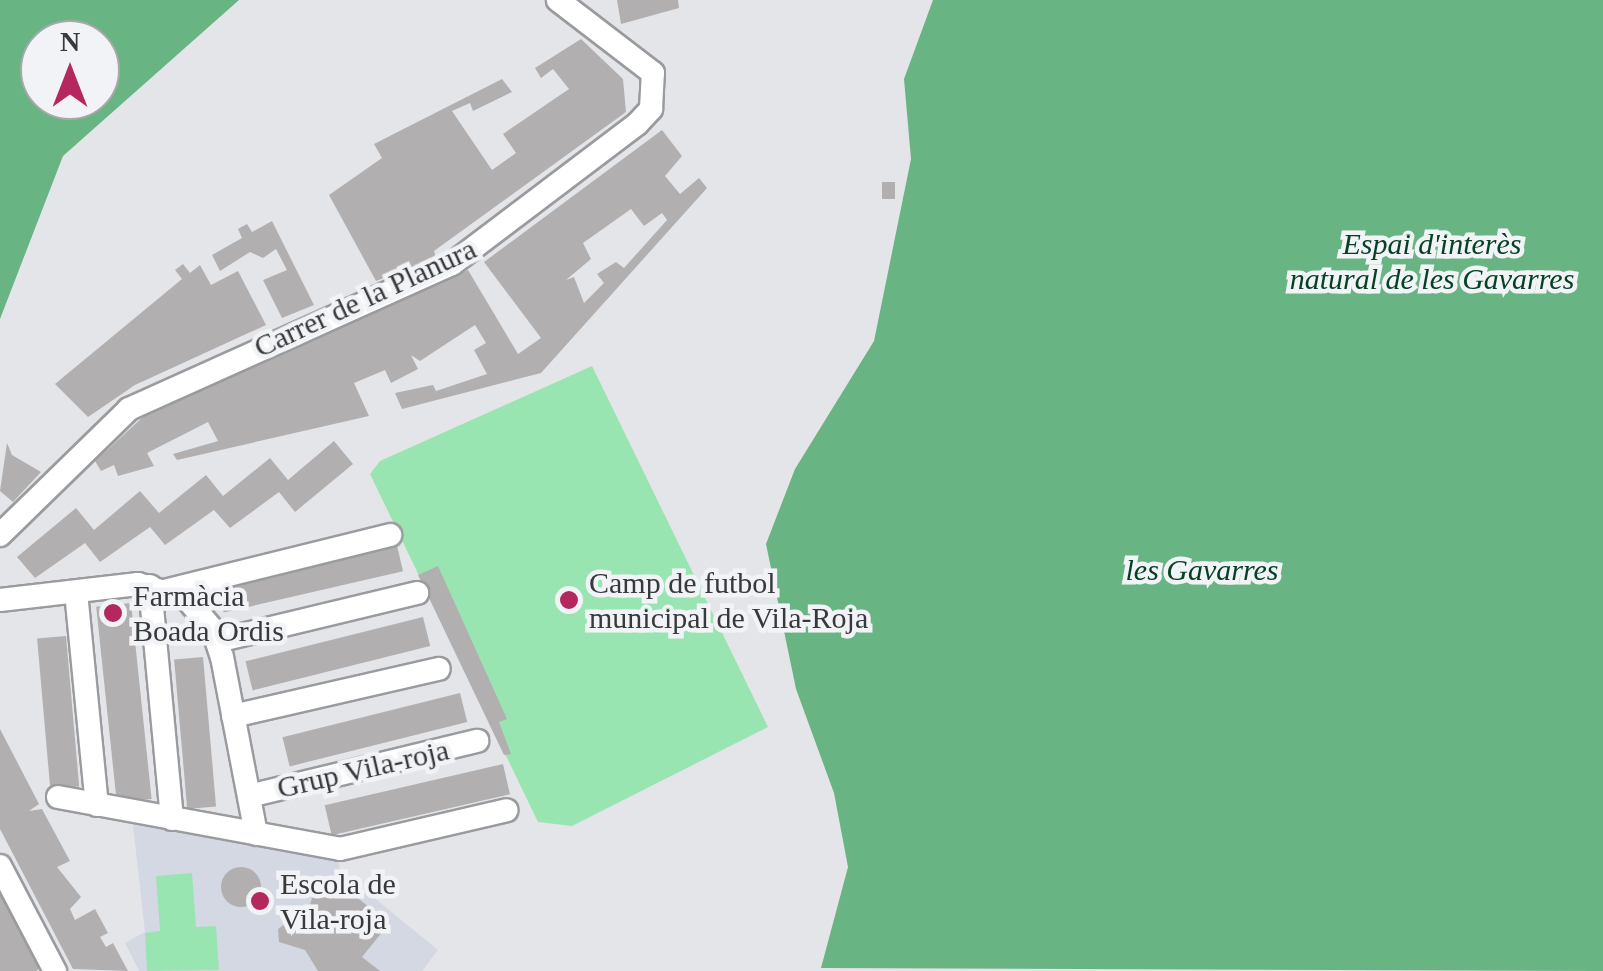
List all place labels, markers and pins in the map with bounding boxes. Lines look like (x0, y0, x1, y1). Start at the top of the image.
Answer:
place label: Camp de futbol municipal de Vila-Roja (589, 565, 869, 636)
place label: Farmàcia Boada Ordis (133, 578, 284, 648)
marker: Camp de futbol municipal de Vila-Roja (558, 589, 580, 611)
marker: Farmàcia Boada Ordis (102, 602, 124, 624)
place label: Escola de Vila-roja (280, 866, 396, 936)
marker: Escola de Vila-roja (249, 890, 271, 912)

